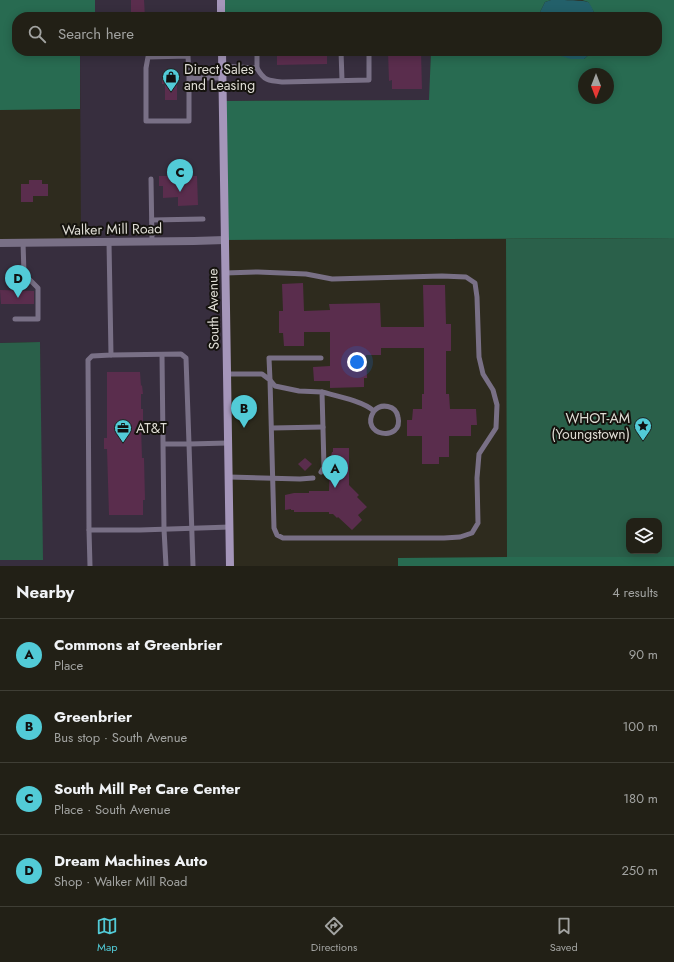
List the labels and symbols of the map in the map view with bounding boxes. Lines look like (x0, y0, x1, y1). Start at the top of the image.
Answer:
place label: Direct Sales and Leasing (184, 59, 255, 95)
shop icon: Direct Sales and Leasing (161, 67, 181, 92)
north arrow (578, 68, 614, 104)
pin: C (167, 159, 193, 192)
street label: Walker Mill Road (62, 218, 162, 240)
pin: D (5, 265, 31, 298)
street label: South Avenue (202, 268, 224, 350)
your location (347, 352, 367, 372)
pin: B (231, 395, 257, 428)
place label: WHOT-AM (Youngstown) (551, 408, 630, 444)
place icon: WHOT-AM (Youngstown) (633, 416, 653, 441)
office icon: AT&T (113, 418, 133, 443)
place label: AT&T (136, 418, 167, 438)
pin: A (322, 455, 348, 488)

